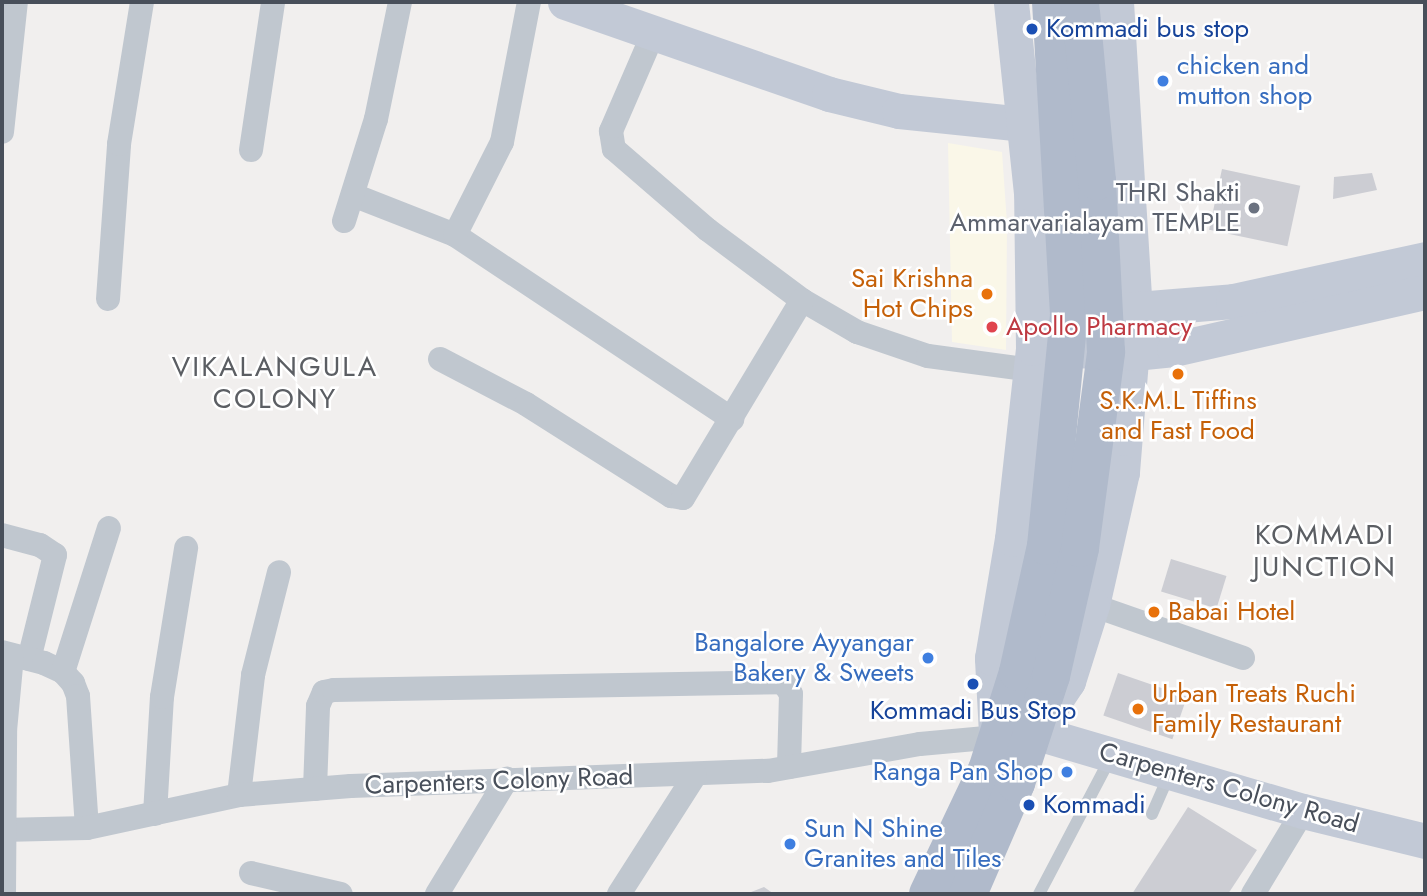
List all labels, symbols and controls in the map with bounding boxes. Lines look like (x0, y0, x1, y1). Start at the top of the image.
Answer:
place label: Kommadi bus stop (1046, 13, 1249, 45)
marker: Kommadi bus stop (1024, 21, 1040, 37)
place label: chicken and mutton shop (1177, 50, 1312, 112)
marker: chicken and mutton shop (1155, 73, 1171, 89)
place label: THRI Shakti Ammarvarialayam TEMPLE (950, 177, 1240, 238)
marker: THRI Shakti Ammarvarialayam TEMPLE (1246, 200, 1262, 216)
place label: Sai Krishna Hot Chips (851, 263, 973, 324)
marker: Sai Krishna Hot Chips (979, 286, 995, 302)
place label: Apollo Pharmacy (1006, 311, 1192, 343)
marker: Apollo Pharmacy (984, 319, 1000, 335)
district label: VIKALANGULA COLONY (173, 350, 377, 416)
marker: S.K.M.L Tiffins and Fast Food (1170, 366, 1186, 382)
place label: S.K.M.L Tiffins and Fast Food (1099, 385, 1257, 446)
district label: KOMMADI JUNCTION (1254, 518, 1396, 584)
place label: Babai Hotel (1168, 596, 1295, 628)
marker: Babai Hotel (1146, 604, 1162, 620)
place label: Bangalore Ayyangar Bakery & Sweets (694, 627, 914, 688)
marker: Bangalore Ayyangar Bakery & Sweets (920, 650, 936, 666)
marker: Kommadi Bus Stop (965, 676, 981, 692)
place label: Urban Treats Ruchi Family Restaurant (1152, 678, 1356, 740)
place label: Kommadi Bus Stop (870, 695, 1076, 727)
marker: Urban Treats Ruchi Family Restaurant (1130, 701, 1146, 717)
street label: Carpenters Colony Road (1095, 736, 1363, 840)
place label: Ranga Pan Shop (873, 756, 1053, 788)
street label: Carpenters Colony Road (364, 761, 634, 801)
marker: Ranga Pan Shop (1059, 764, 1075, 780)
place label: Kommadi (1043, 789, 1146, 821)
marker: Kommadi (1021, 797, 1037, 813)
place label: Sun N Shine Granites and Tiles (804, 813, 1001, 874)
marker: Sun N Shine Granites and Tiles (782, 836, 798, 852)

